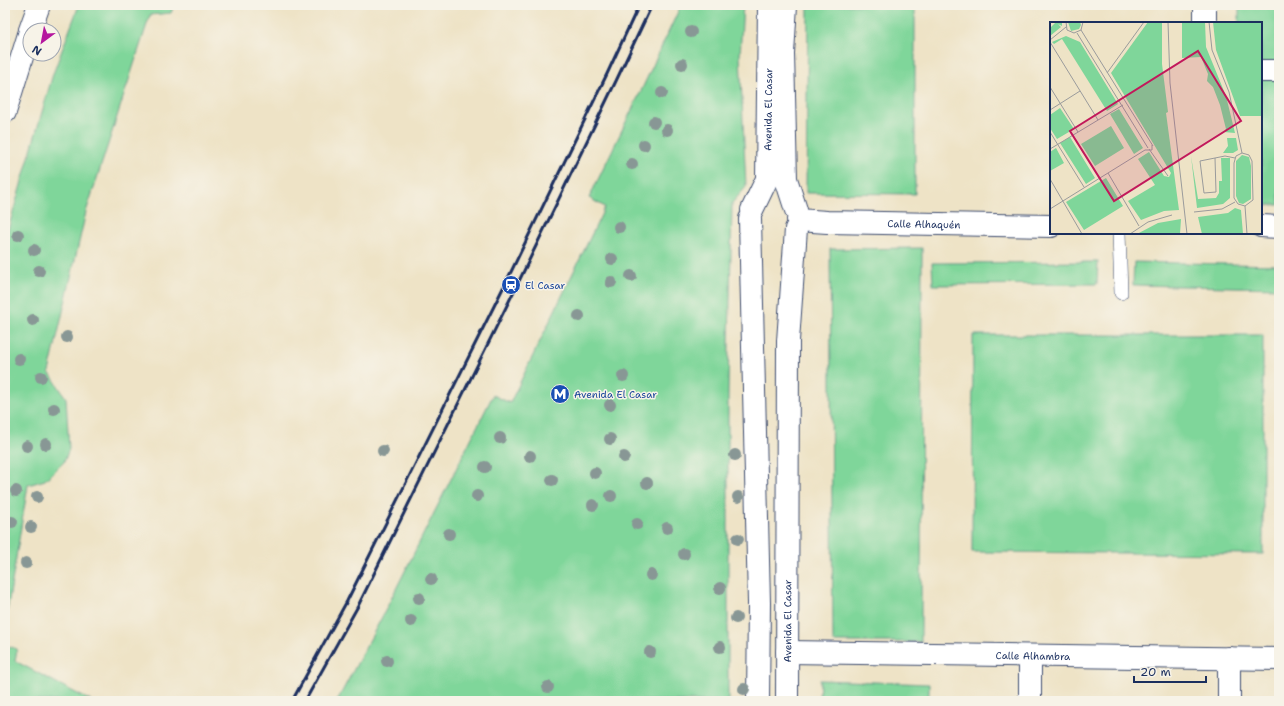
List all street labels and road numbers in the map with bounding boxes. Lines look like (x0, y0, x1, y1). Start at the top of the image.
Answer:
street label: Avenida El Casar (761, 68, 775, 151)
street label: Calle Alhaquén (887, 217, 961, 231)
street label: Avenida El Casar (781, 579, 794, 663)
street label: Calle Alhambra (996, 648, 1071, 663)

